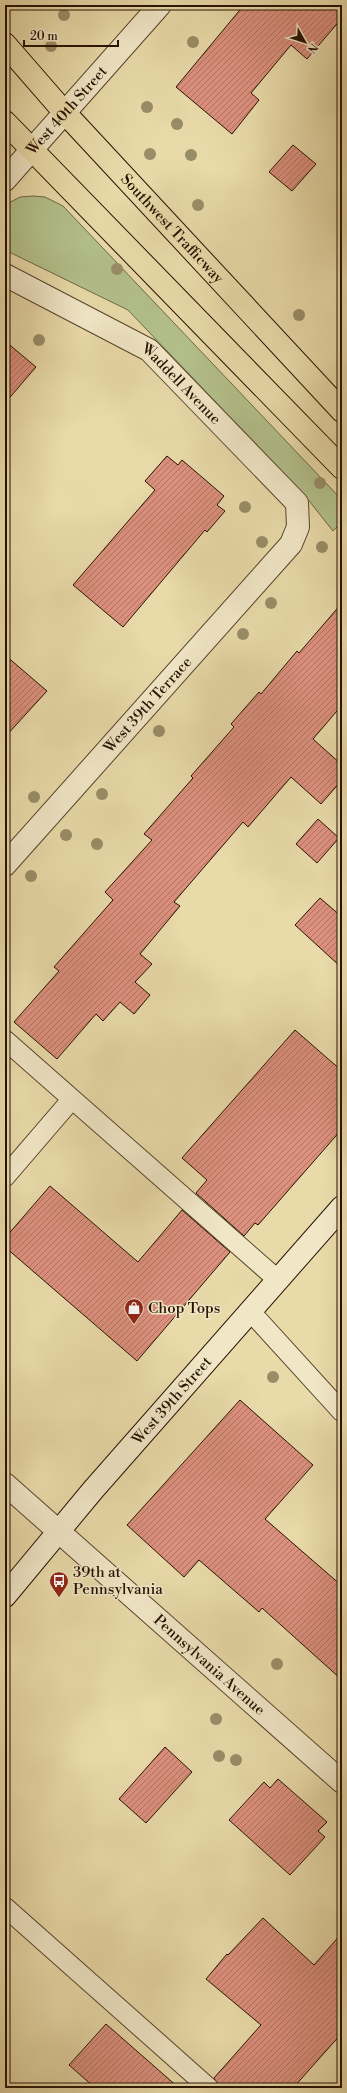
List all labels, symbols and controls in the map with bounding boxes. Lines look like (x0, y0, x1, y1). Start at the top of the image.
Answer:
scale bar (24, 22, 118, 48)
north arrow (285, 22, 325, 62)
text: 20 m (30, 29, 58, 44)
text: N (304, 40, 320, 56)
street label: West 40th Street (22, 61, 112, 160)
street label: Southwest Trafficway (117, 170, 228, 288)
street label: Waddell Avenue (138, 338, 225, 428)
street label: West 39th Terrace (99, 653, 196, 758)
shop icon: Chop Tops (123, 1297, 145, 1325)
place label: Chop Tops (148, 1299, 220, 1318)
street label: West 39th Street (127, 1352, 216, 1449)
place label: 39th at Pennsylvania (73, 1563, 163, 1599)
bus stop icon: 39th at Pennsylvania (48, 1570, 70, 1598)
street label: Pennsylvania Avenue (150, 1610, 269, 1719)

